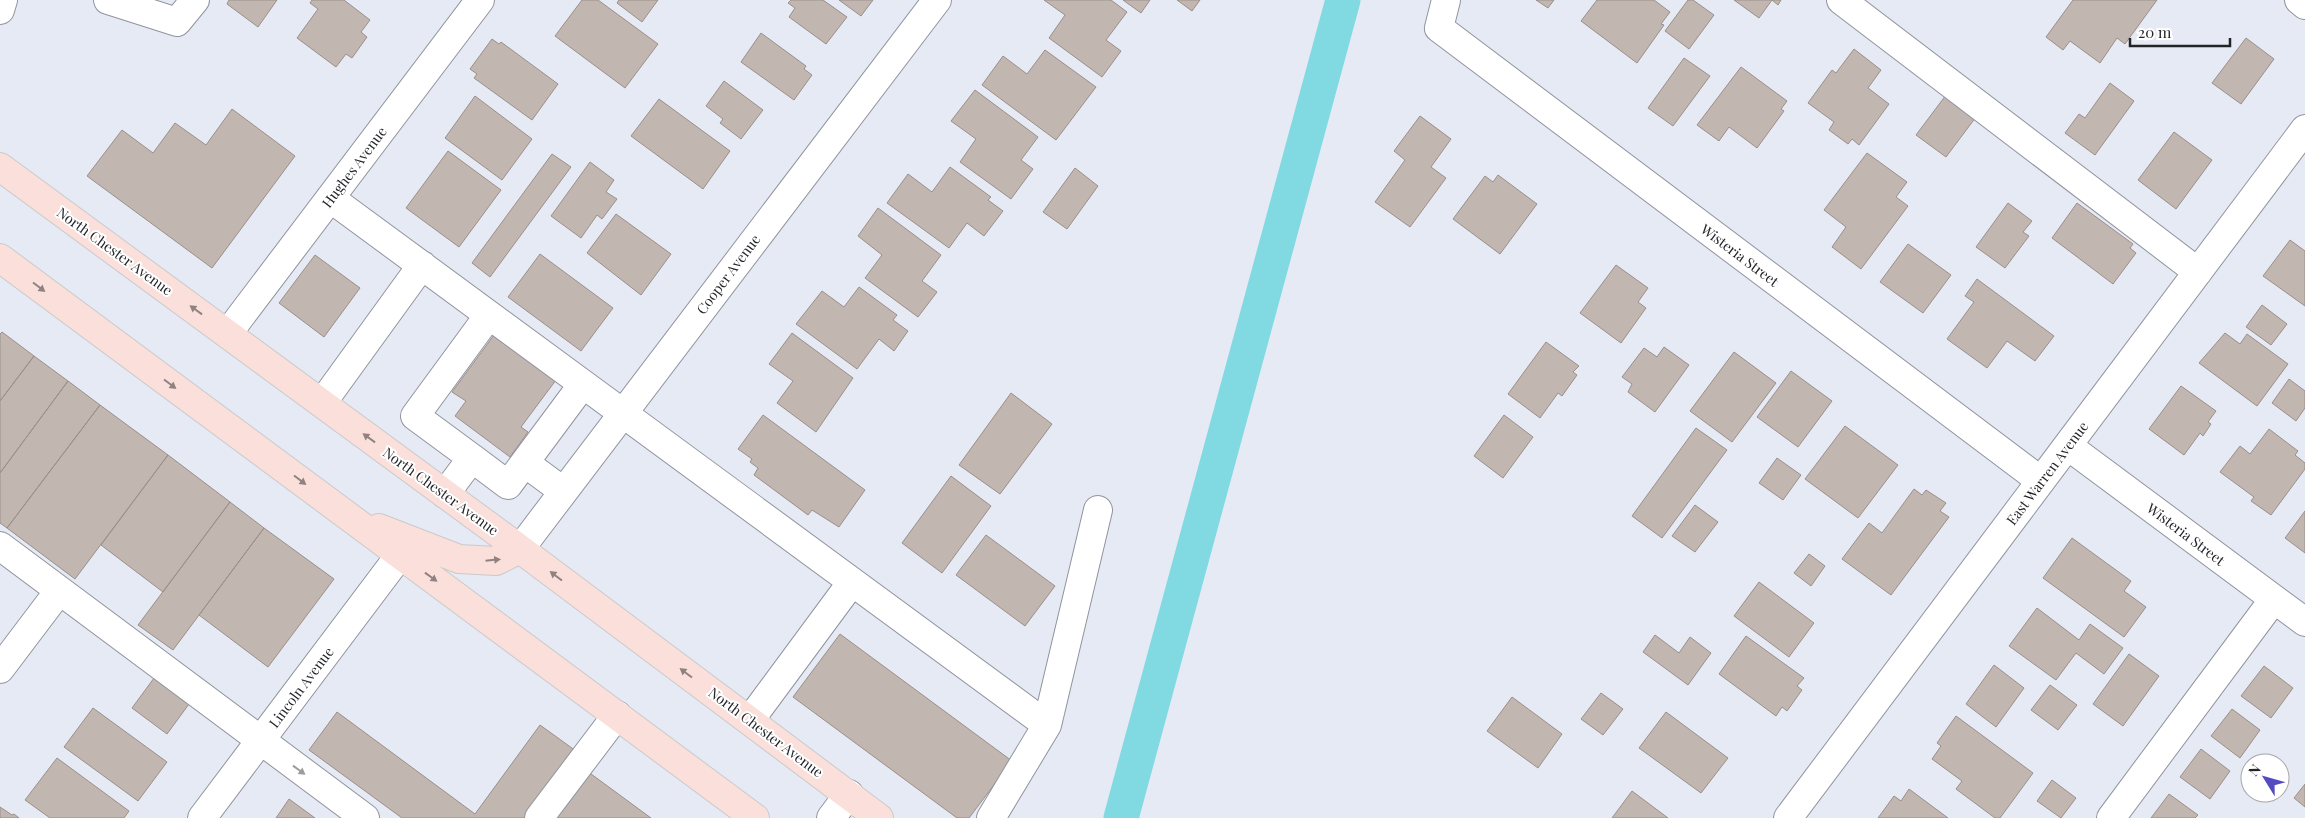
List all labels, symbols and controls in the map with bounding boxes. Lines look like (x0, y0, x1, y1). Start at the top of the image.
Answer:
scale bar (2130, 15, 2230, 47)
text: 20 m (2138, 22, 2172, 42)
street label: Hughes Avenue (317, 123, 391, 211)
street label: North Chester Avenue (53, 203, 177, 299)
street label: Wisteria Street (1696, 219, 1784, 291)
street label: Cooper Avenue (692, 230, 764, 318)
one-way arrow (32, 282, 46, 292)
one-way arrow (189, 305, 203, 315)
one-way arrow (163, 378, 176, 389)
street label: East Warren Avenue (2002, 417, 2092, 529)
one-way arrow (362, 433, 376, 443)
street label: North Chester Avenue (379, 443, 503, 539)
one-way arrow (293, 475, 306, 486)
street label: Wisteria Street (2142, 498, 2230, 570)
one-way arrow (485, 556, 501, 564)
one-way arrow (549, 571, 563, 581)
one-way arrow (424, 572, 438, 582)
street label: Lincoln Avenue (264, 643, 338, 731)
one-way arrow (679, 668, 693, 678)
street label: North Chester Avenue (705, 683, 827, 781)
north arrow (2240, 753, 2290, 803)
text: N (2244, 760, 2265, 780)
one-way arrow (292, 765, 306, 775)

